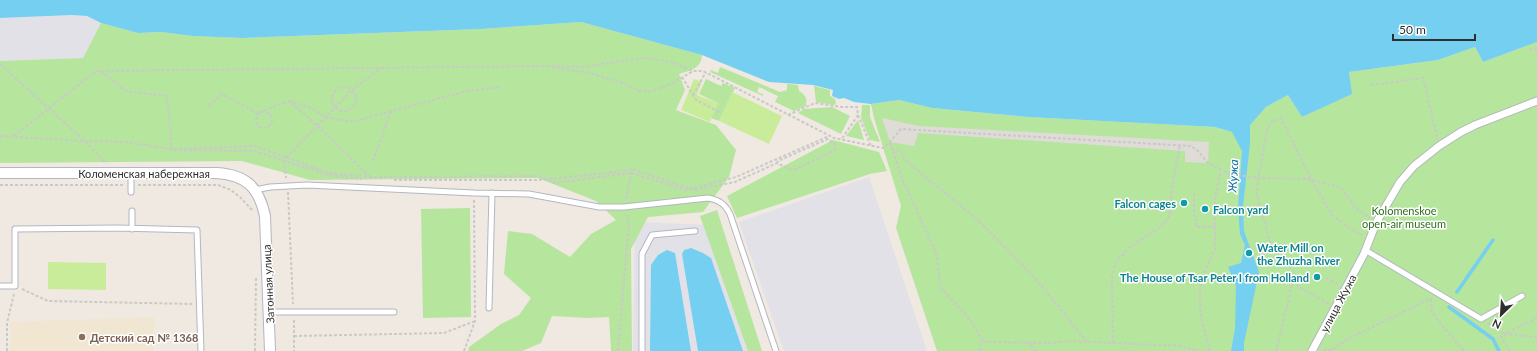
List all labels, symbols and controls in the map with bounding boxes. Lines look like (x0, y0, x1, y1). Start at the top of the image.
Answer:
scale bar (1393, 16, 1475, 42)
text: 50 m (1399, 22, 1426, 37)
water label: Жужа (1225, 159, 1241, 194)
street label: Коломенская набережная (78, 167, 210, 180)
place label: Falcon cages (1114, 197, 1176, 210)
marker: Falcon cages (1179, 198, 1189, 208)
place label: Falcon yard (1213, 203, 1268, 216)
marker: Falcon yard (1200, 204, 1210, 214)
park label: Kolomenskoe open-air museum (1362, 204, 1446, 230)
place label: Water Mill on the Zhuzha River (1257, 241, 1341, 267)
street label: Затонная улица (259, 244, 277, 324)
marker: Water Mill on the Zhuzha River (1244, 248, 1254, 258)
place label: The House of Tsar Peter I from Holland (1120, 271, 1309, 284)
marker: The House of Tsar Peter I from Holland (1312, 272, 1322, 282)
street label: улица Жужа (1317, 272, 1359, 334)
north arrow (1481, 295, 1521, 335)
text: N (1490, 317, 1503, 332)
place label: Детский сад № 1368 (90, 331, 198, 344)
marker: Детский сад № 1368 (77, 332, 87, 342)

